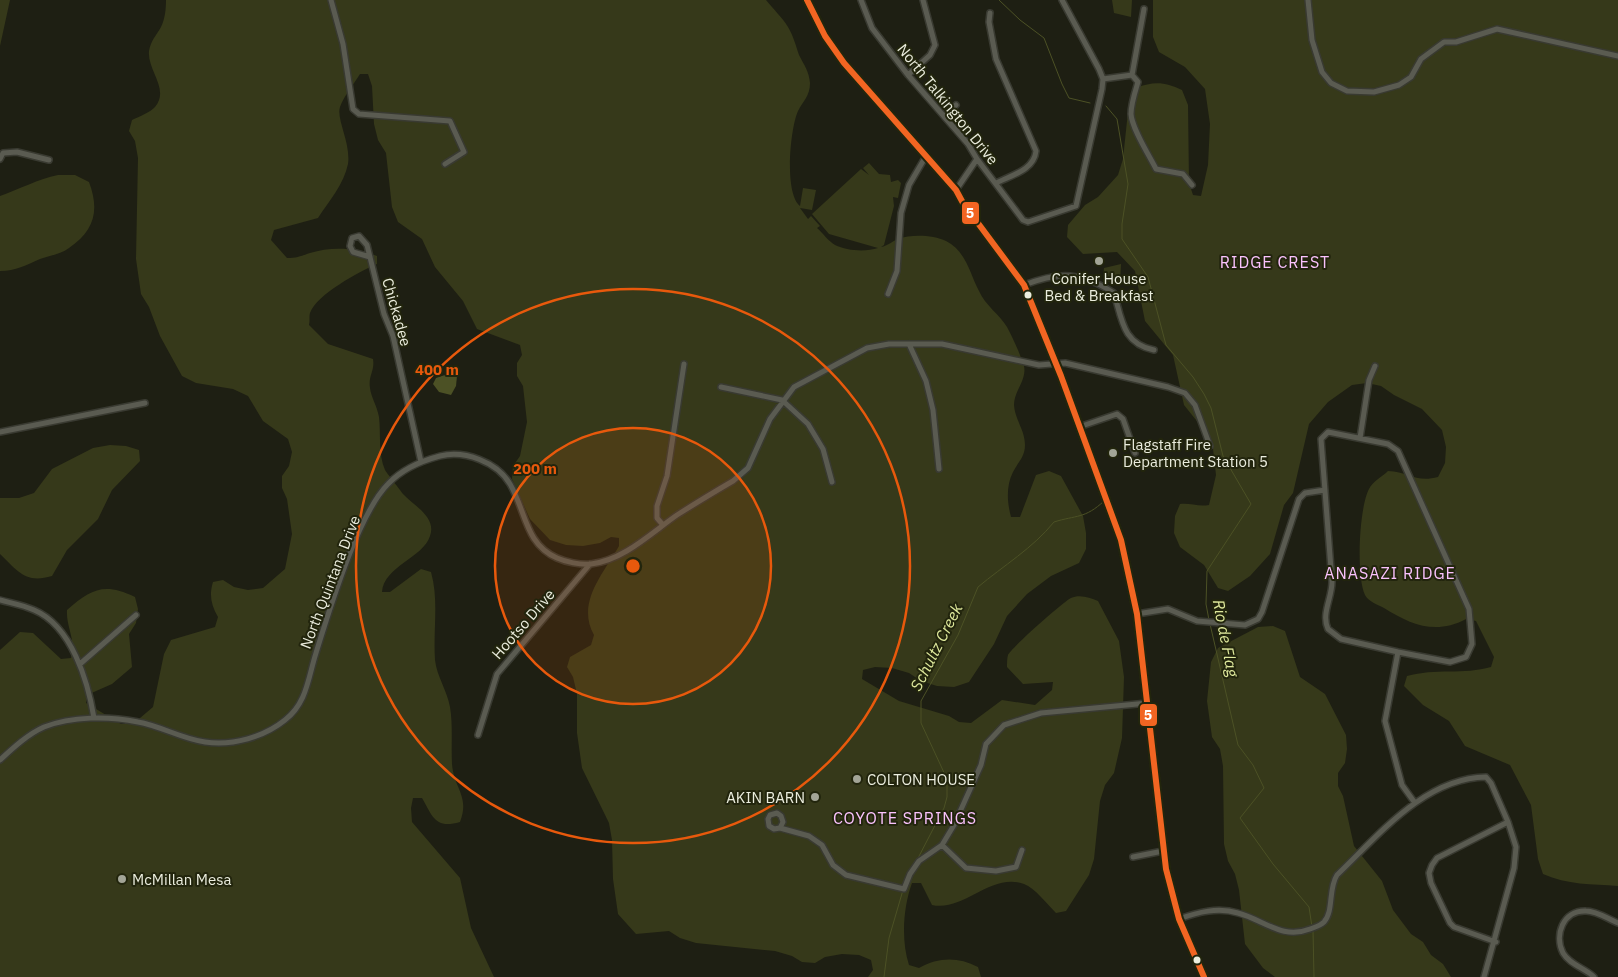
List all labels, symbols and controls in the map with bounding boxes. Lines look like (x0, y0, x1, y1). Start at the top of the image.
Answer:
street label: North Talkington Drive (893, 40, 1003, 168)
line badge: 5 (961, 201, 980, 225)
text: 5 (966, 204, 974, 222)
district label: RIDGE CREST (1220, 252, 1330, 272)
marker: Conifer House Bed & Breakfast (1093, 255, 1105, 267)
place label: Conifer House Bed & Breakfast (1045, 269, 1153, 305)
street label: Chickadee (378, 276, 416, 348)
unlabelled marker (1023, 290, 1033, 300)
text: 400 m (415, 360, 459, 379)
place label: Flagstaff Fire Department Station 5 (1123, 435, 1268, 471)
marker: Flagstaff Fire Department Station 5 (1107, 447, 1119, 459)
text: 200 m (513, 459, 557, 478)
street label: North Quintana Drive (296, 513, 364, 651)
centre of rings (624, 557, 642, 575)
district label: ANASAZI RIDGE (1324, 563, 1456, 583)
street label: Hootso Drive (487, 585, 559, 663)
water label: Rio de Flag (1209, 598, 1243, 679)
water label: Schultz Creek (905, 599, 967, 694)
line badge: 5 (1139, 703, 1158, 727)
text: 5 (1144, 706, 1152, 724)
place label: COLTON HOUSE (867, 770, 975, 789)
marker: COLTON HOUSE (851, 773, 863, 785)
place label: AKIN BARN (726, 788, 805, 807)
marker: AKIN BARN (809, 791, 821, 803)
district label: COYOTE SPRINGS (833, 808, 977, 828)
place label: McMillan Mesa (132, 870, 232, 889)
marker: McMillan Mesa (116, 873, 128, 885)
unlabelled marker (1192, 955, 1202, 965)

